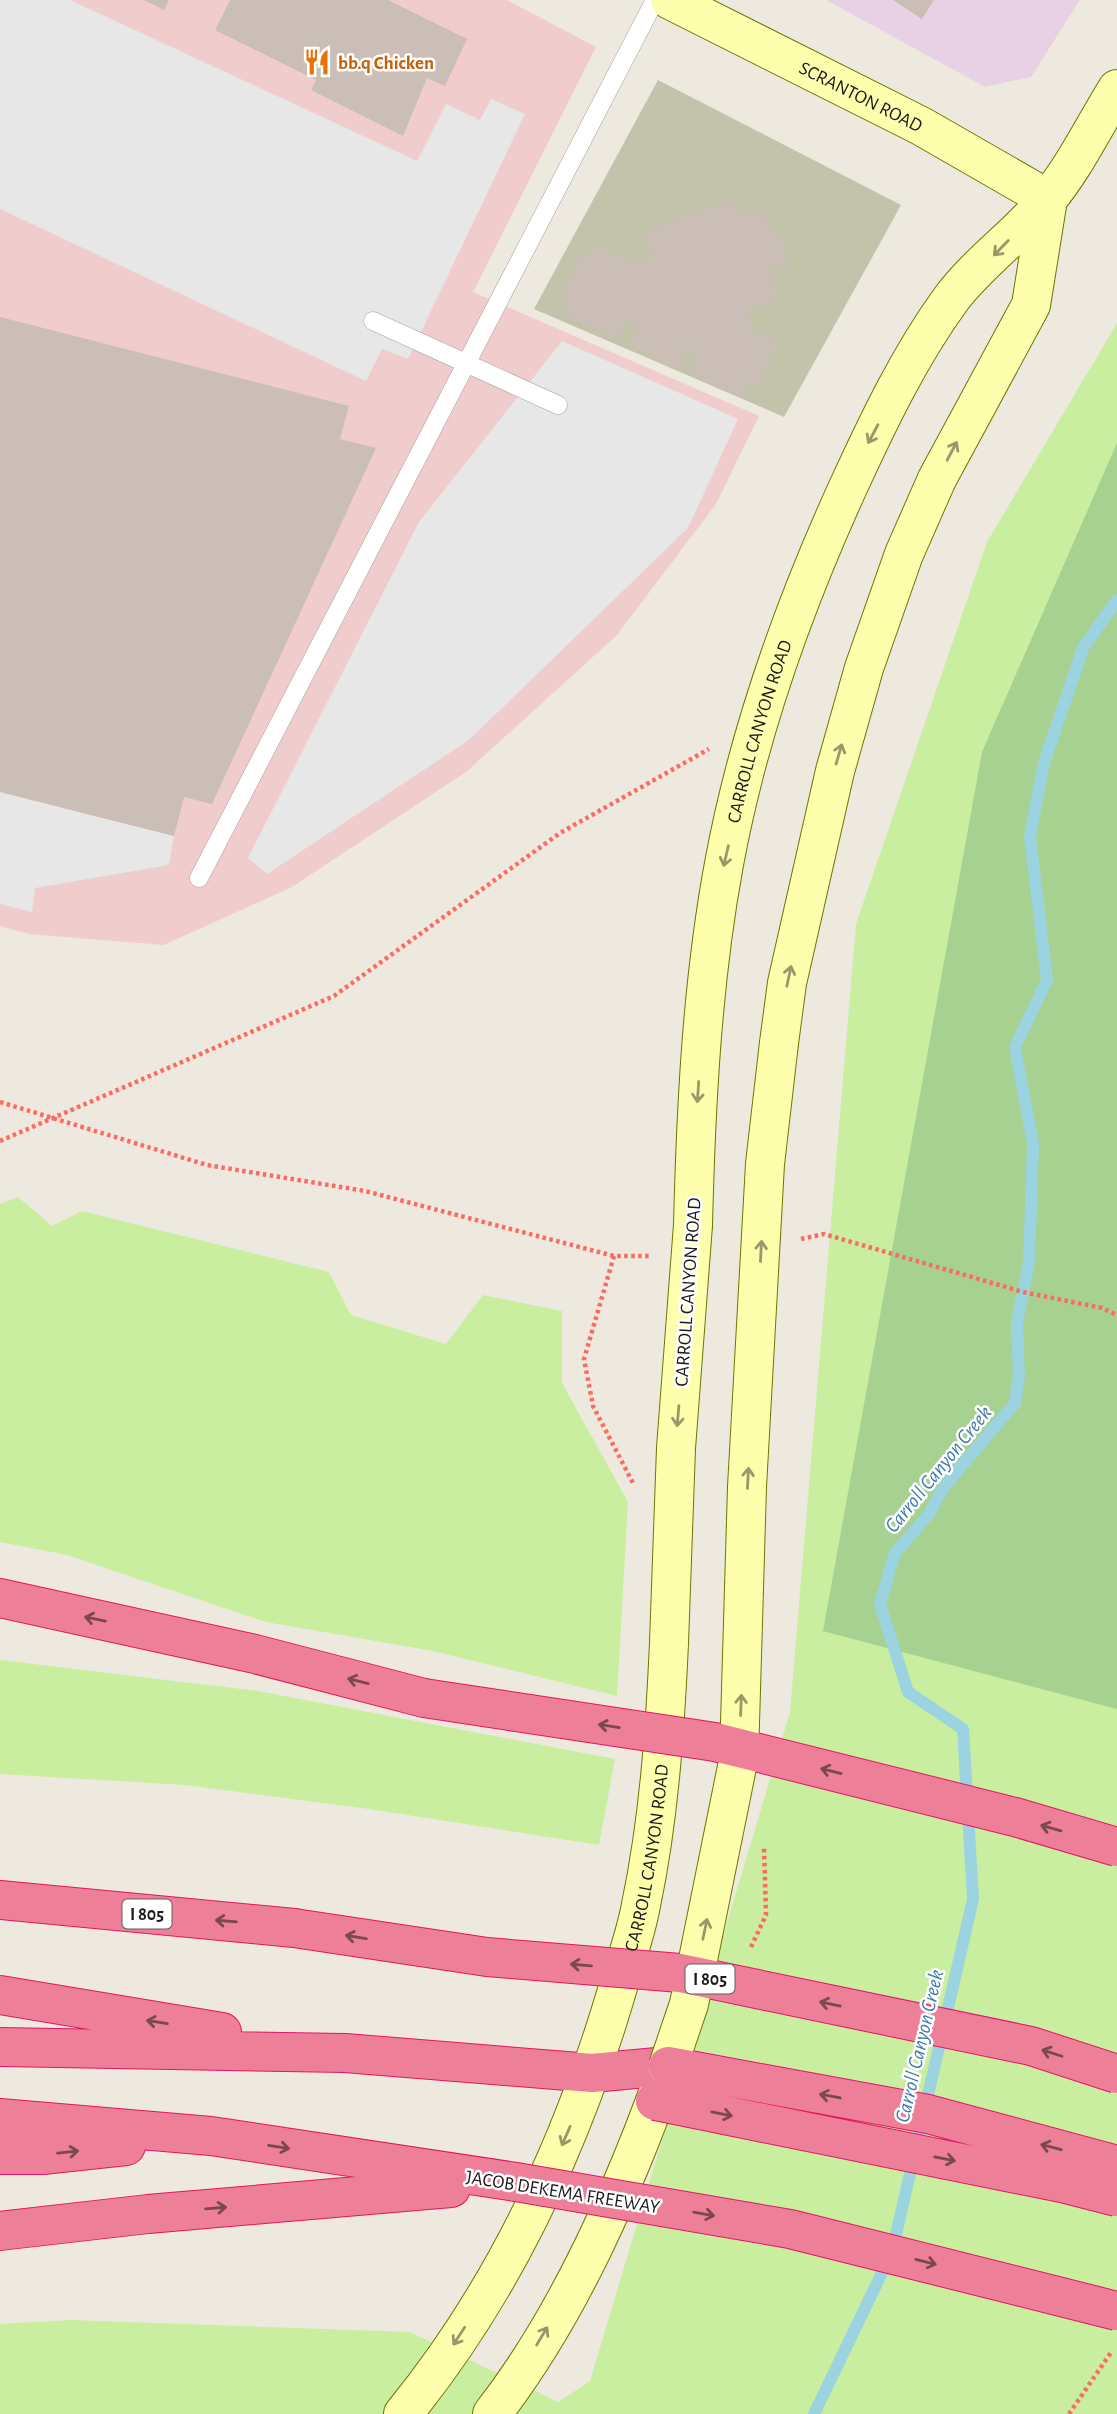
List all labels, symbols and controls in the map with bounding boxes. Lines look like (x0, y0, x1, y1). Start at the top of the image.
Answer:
restaurant icon: bb.q Chicken (302, 47, 332, 77)
place label: bb.q Chicken (338, 54, 434, 73)
street label: SCRANTON ROAD (796, 59, 925, 136)
one-way arrow (992, 239, 1009, 256)
one-way arrow (866, 424, 880, 444)
one-way arrow (946, 441, 959, 462)
street label: CARROLL CANYON ROAD (725, 638, 796, 825)
one-way arrow (834, 743, 847, 765)
one-way arrow (719, 844, 732, 867)
one-way arrow (783, 965, 797, 988)
one-way arrow (692, 1080, 705, 1103)
street label: CARROLL CANYON ROAD (672, 1197, 705, 1387)
one-way arrow (754, 1239, 767, 1262)
water label: Carroll Canyon Creek (881, 1402, 996, 1537)
one-way arrow (671, 1404, 684, 1426)
one-way arrow (742, 1467, 755, 1490)
one-way arrow (84, 1612, 107, 1625)
one-way arrow (347, 1674, 370, 1687)
one-way arrow (734, 1694, 747, 1717)
one-way arrow (598, 1719, 620, 1732)
street label: CARROLL CANYON ROAD (622, 1763, 672, 1954)
one-way arrow (820, 1764, 843, 1777)
one-way arrow (1041, 1821, 1063, 1834)
road number: I 805 (122, 1900, 172, 1928)
one-way arrow (216, 1914, 238, 1927)
one-way arrow (699, 1918, 713, 1941)
one-way arrow (345, 1930, 368, 1943)
one-way arrow (571, 1958, 593, 1971)
road number: I 805 (686, 1965, 734, 1994)
water label: Carroll Canyon Creek (892, 1967, 947, 2124)
one-way arrow (819, 1997, 842, 2011)
one-way arrow (146, 2015, 169, 2028)
one-way arrow (1041, 2046, 1063, 2059)
one-way arrow (819, 2089, 842, 2102)
one-way arrow (710, 2108, 733, 2122)
one-way arrow (558, 2125, 571, 2146)
one-way arrow (267, 2140, 289, 2153)
one-way arrow (1040, 2140, 1062, 2153)
one-way arrow (56, 2145, 79, 2158)
one-way arrow (933, 2153, 956, 2167)
street label: JACOB DEKEMA FREEWAY (465, 2168, 661, 2217)
one-way arrow (204, 2201, 227, 2214)
one-way arrow (692, 2208, 715, 2221)
one-way arrow (914, 2256, 937, 2269)
one-way arrow (452, 2326, 466, 2346)
one-way arrow (536, 2327, 550, 2347)

